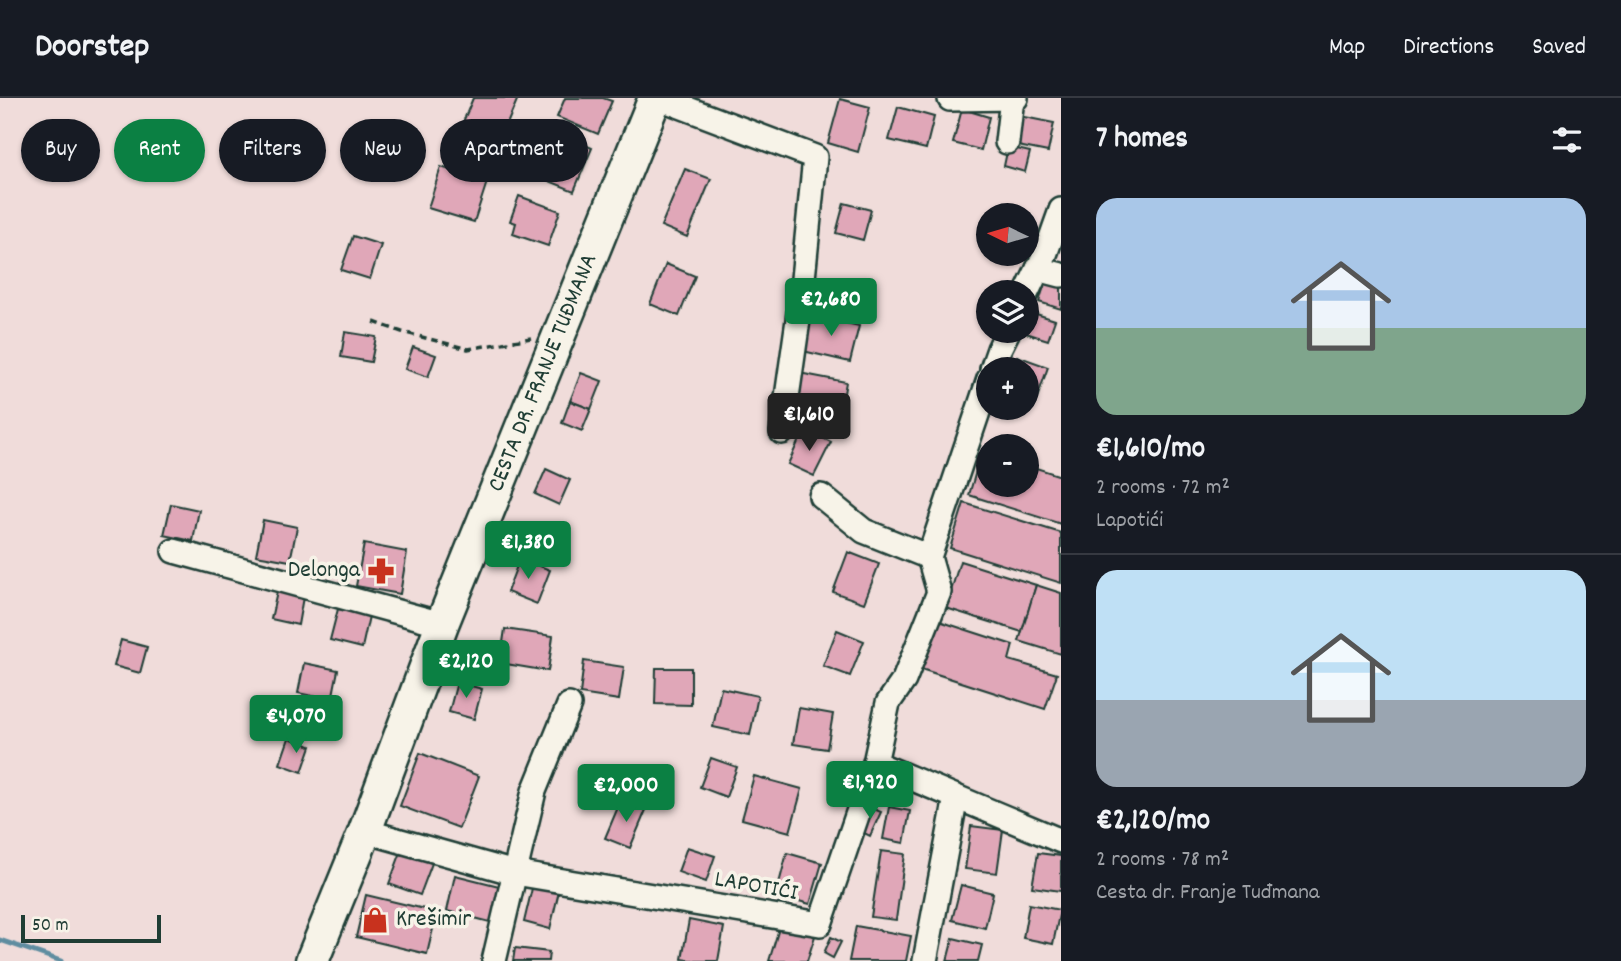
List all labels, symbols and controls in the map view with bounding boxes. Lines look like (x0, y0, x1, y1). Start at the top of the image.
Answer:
text: Doorstep (35, 25, 149, 72)
text: Map (1329, 31, 1365, 65)
text: Directions (1403, 31, 1494, 65)
text: Saved (1532, 31, 1586, 65)
chip: Buy (21, 119, 100, 182)
chip: Rent (114, 119, 205, 182)
chip: Filters (219, 119, 326, 182)
chip: New (340, 119, 426, 182)
chip: Apartment (440, 119, 588, 182)
text: 7 homes (1096, 119, 1188, 162)
icon: filters (1548, 121, 1586, 159)
north arrow (976, 203, 1040, 266)
map controls (976, 203, 1039, 497)
icon: home (1278, 243, 1404, 369)
street label: CESTA DR. FRANJE TUĐMANA (480, 249, 607, 497)
pin: €2,680 (774, 278, 888, 338)
button: layers (976, 280, 1039, 343)
text: €2,680 (801, 284, 861, 317)
button: + (976, 357, 1039, 420)
pin: €1,610 (752, 394, 866, 453)
text: €1,610 (783, 399, 835, 432)
text: €1,610/mo (1096, 429, 1205, 472)
button: − (976, 434, 1039, 497)
text: 2 rooms · 72 m² (1096, 472, 1230, 505)
text: Lapotići (1096, 505, 1163, 538)
pin: €1,380 (471, 522, 585, 581)
text: €1,380 (501, 527, 555, 560)
place label: Delonga (288, 554, 361, 588)
pharmacy icon: Delonga (366, 556, 396, 586)
icon: home (1278, 615, 1404, 741)
pin: €2,120 (409, 640, 523, 700)
text: €2,120 (439, 646, 493, 679)
pin: €4,070 (239, 696, 353, 755)
text: €4,070 (266, 701, 326, 734)
pin: €1,920 (813, 762, 927, 821)
pin: €2,000 (569, 764, 683, 824)
text: €1,920 (842, 767, 898, 800)
text: €2,000 (594, 770, 658, 803)
text: €2,120/mo (1096, 801, 1210, 844)
text: 2 rooms · 78 m² (1096, 844, 1229, 877)
street label: LAPOTIĆI (712, 863, 801, 911)
text: Cesta dr. Franje Tuđmana (1096, 877, 1320, 910)
place label: Krešimir (396, 903, 471, 937)
shop icon: Krešimir (360, 905, 390, 935)
scale bar (21, 912, 161, 944)
text: 50 m (32, 913, 69, 940)

